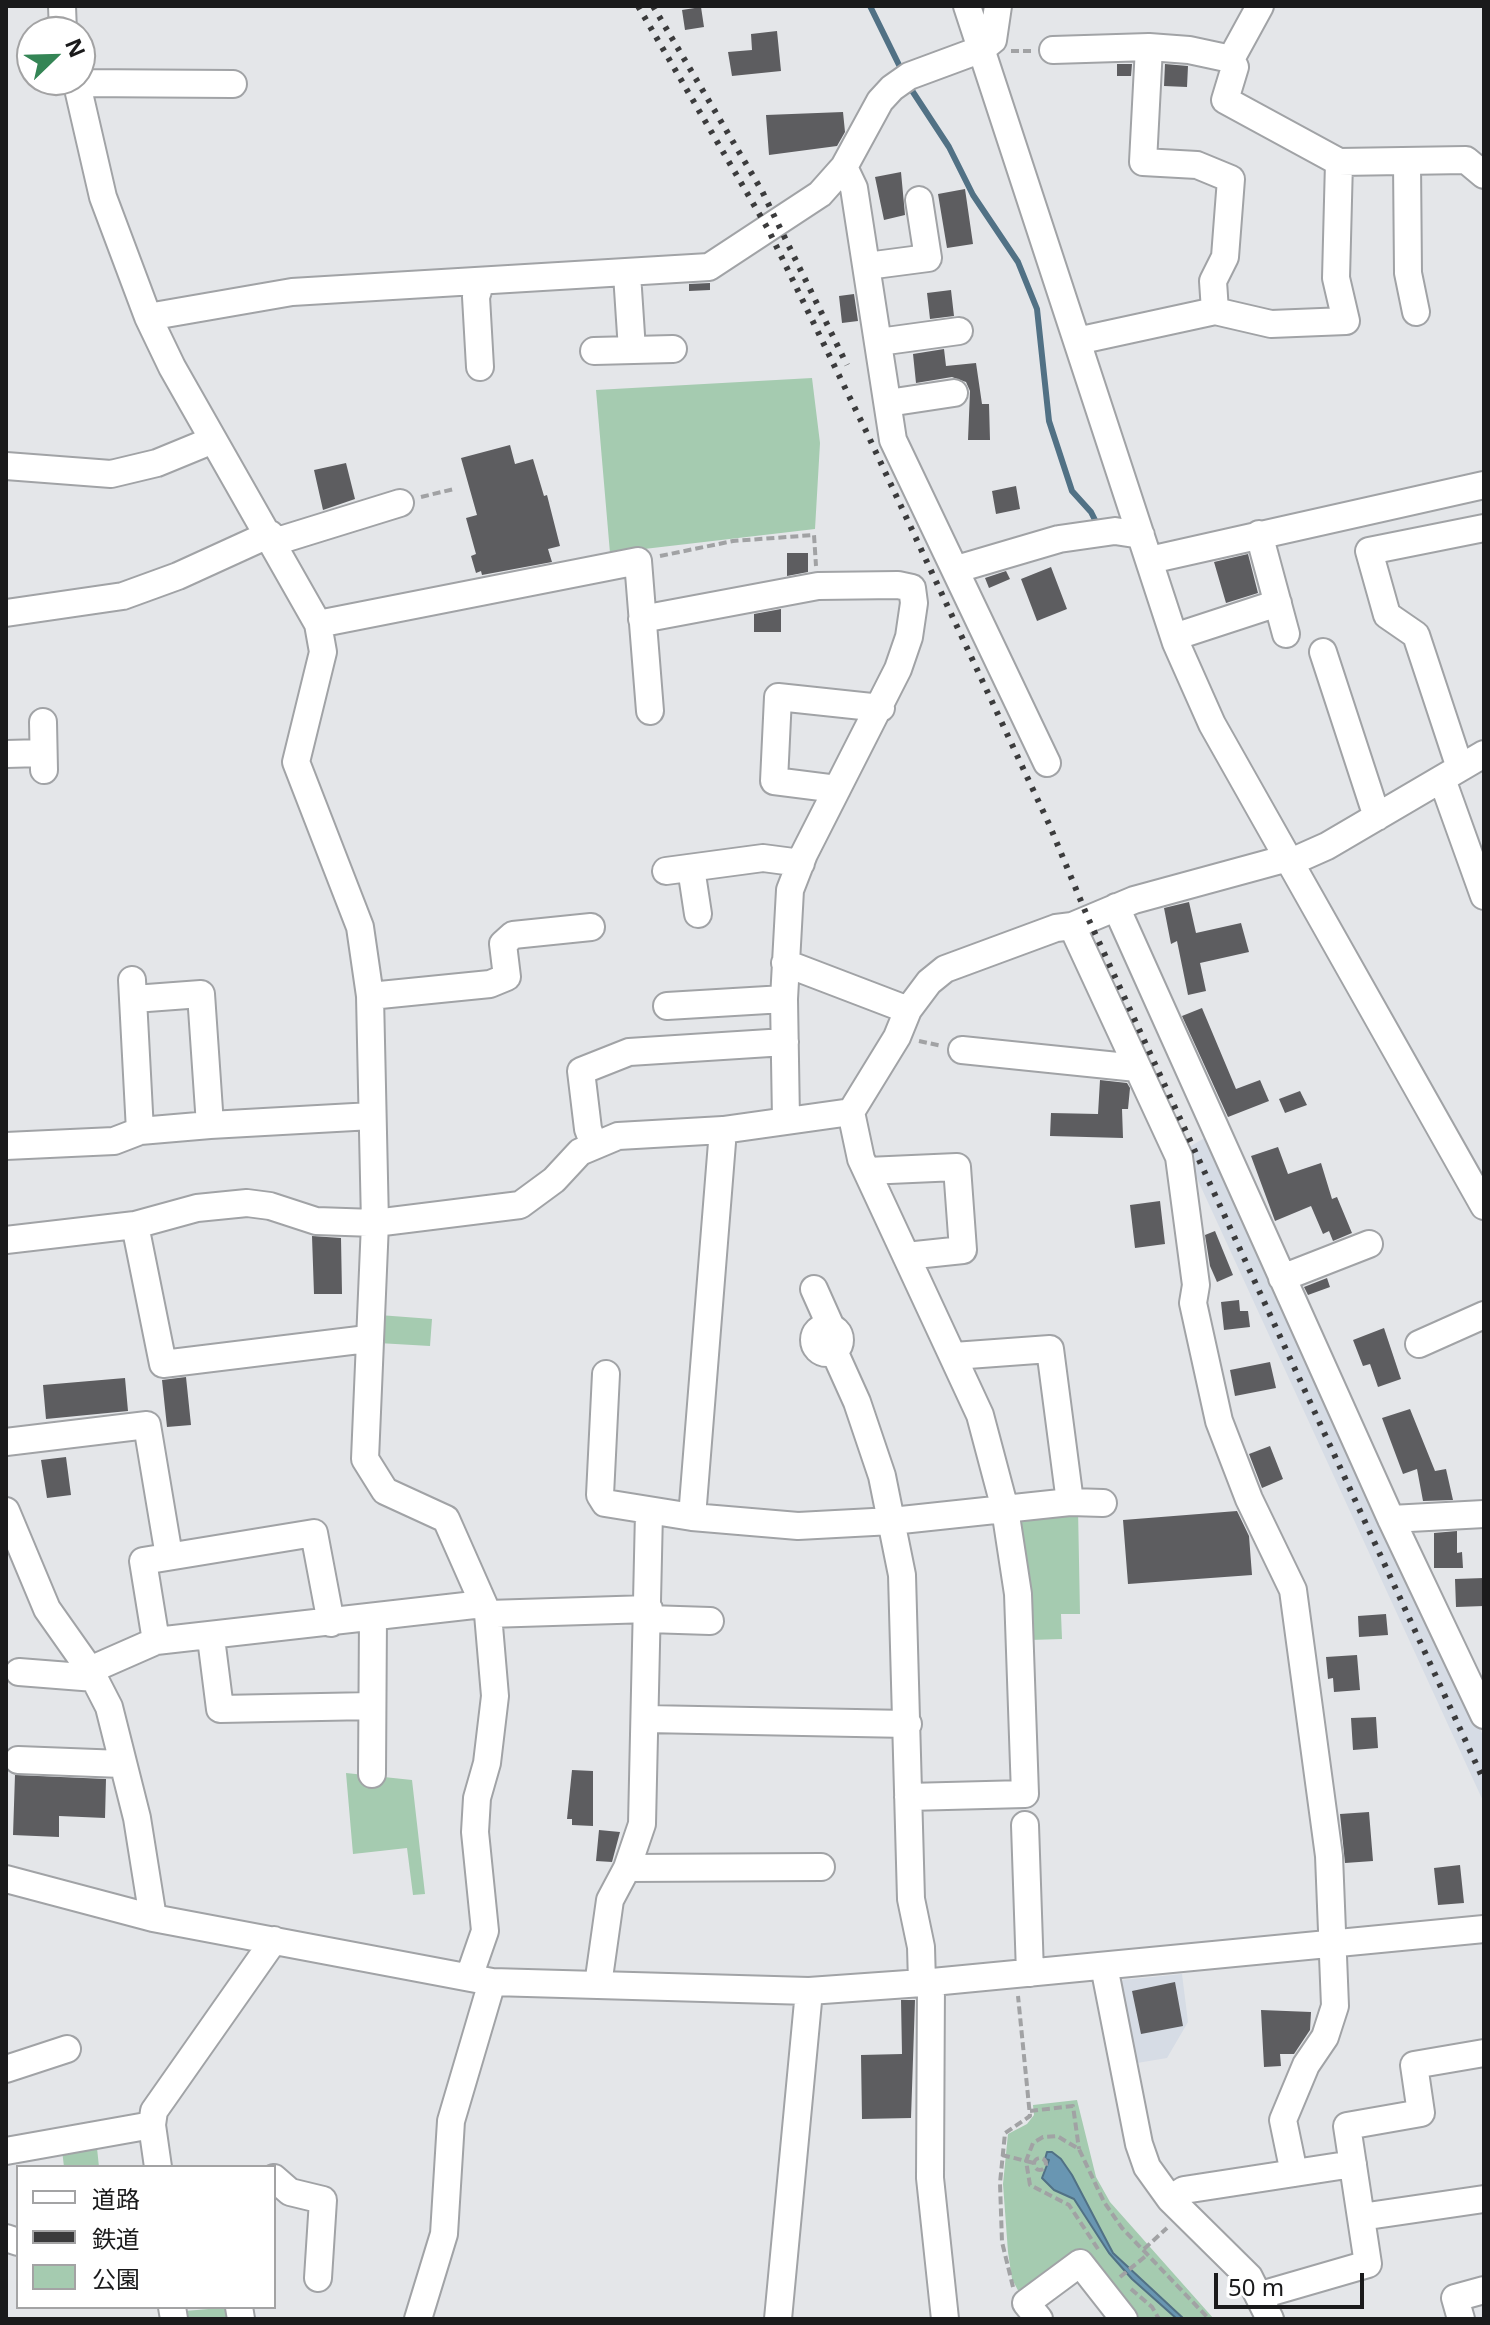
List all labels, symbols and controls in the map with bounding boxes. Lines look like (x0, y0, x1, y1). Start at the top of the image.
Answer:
north arrow (16, 16, 96, 96)
text: N (59, 33, 94, 61)
legend (16, 2165, 276, 2309)
text: 道路 (92, 2182, 140, 2215)
text: 鉄道 (92, 2222, 140, 2255)
scale bar (1218, 2257, 1368, 2307)
text: 公園 (92, 2262, 140, 2295)
text: 50 m (1228, 2270, 1284, 2303)

